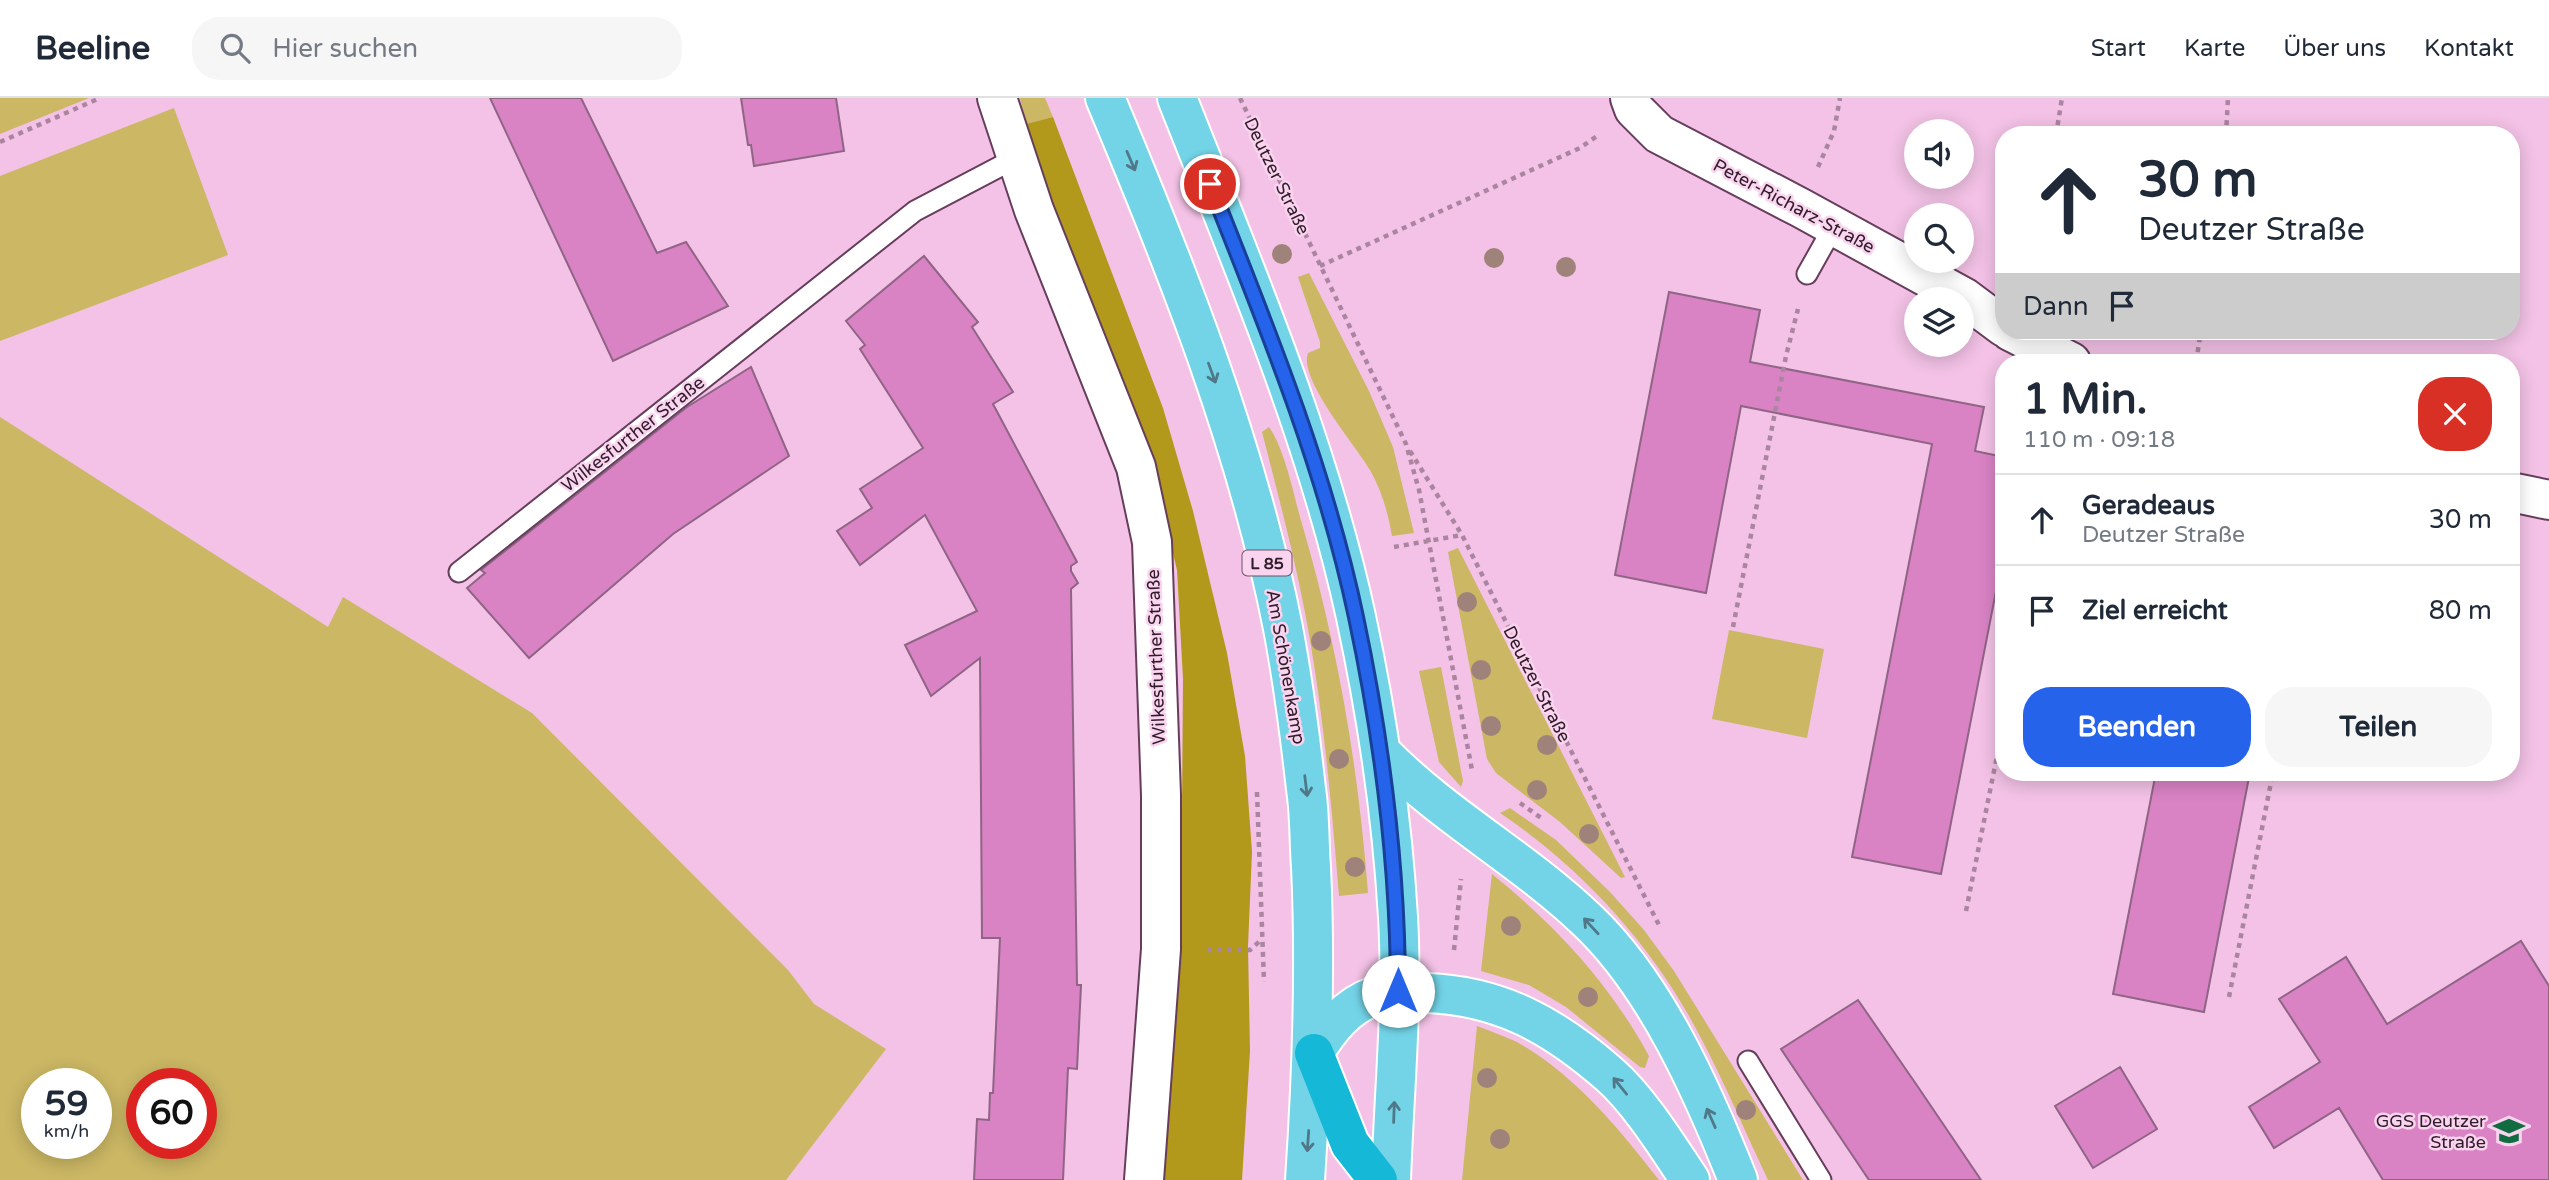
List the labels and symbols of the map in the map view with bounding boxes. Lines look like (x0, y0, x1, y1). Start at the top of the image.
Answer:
street label: Deutzer Straße (1239, 114, 1315, 238)
one-way arrow (1125, 150, 1138, 171)
pin (1180, 154, 1240, 214)
street label: Peter-Richarz-Straße (1709, 154, 1879, 258)
one-way arrow (1207, 362, 1219, 384)
street label: Wilkesfurther Straße (557, 371, 709, 497)
road number: L 85 (1242, 550, 1292, 576)
street label: Wilkesfurther Straße (1142, 569, 1170, 745)
street label: Am Schönenkamp (1262, 588, 1310, 746)
street label: Deutzer Straße (1498, 622, 1576, 746)
one-way arrow (1299, 774, 1312, 796)
one-way arrow (1583, 917, 1599, 935)
position arrow (1361, 954, 1435, 1028)
speed limit sign: 60 (126, 1068, 217, 1159)
one-way arrow (1612, 1078, 1628, 1096)
one-way arrow (1387, 1101, 1400, 1124)
one-way arrow (1703, 1107, 1716, 1128)
place label: GGS Deutzer Straße (2376, 1110, 2486, 1153)
school or university icon: GGS Deutzer Straße (2492, 1114, 2526, 1148)
one-way arrow (1301, 1129, 1314, 1152)

